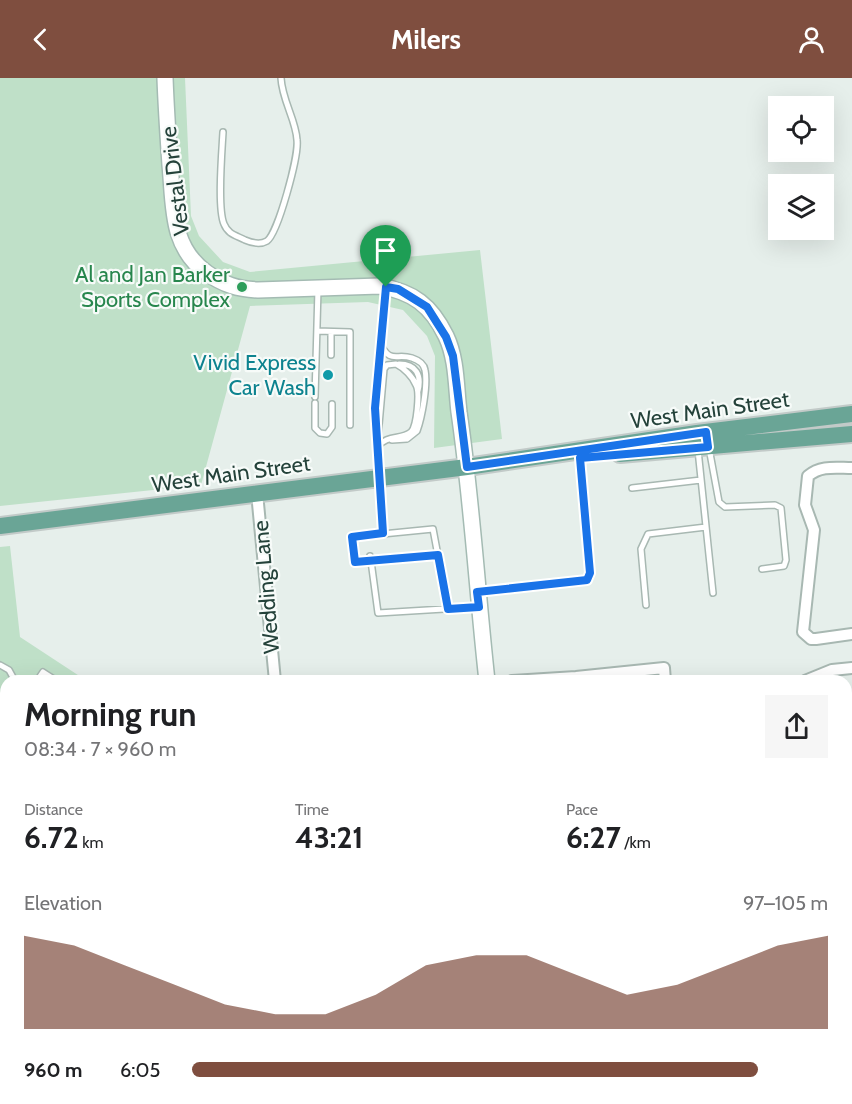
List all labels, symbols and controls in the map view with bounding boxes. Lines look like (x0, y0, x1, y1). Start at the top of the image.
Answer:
icon: back (24, 23, 57, 56)
text: Milers (391, 23, 461, 56)
icon: person (795, 23, 828, 56)
map controls (768, 96, 834, 240)
button: locate (768, 96, 834, 162)
street label: Vestal Drive (155, 125, 195, 237)
button: layers (768, 174, 834, 240)
pin (360, 225, 411, 287)
icon: arrive (369, 234, 402, 267)
place label: Al and Jan Barker Sports Complex (75, 261, 231, 313)
marker: Al and Jan Barker Sports Complex (235, 280, 249, 294)
place label: Vivid Express Car Wash (193, 349, 316, 401)
marker: Vivid Express Car Wash (321, 368, 335, 382)
street label: West Main Street (629, 385, 791, 434)
street label: West Main Street (150, 449, 312, 498)
street label: Wedding Lane (247, 519, 285, 655)
text: Morning run (24, 694, 196, 734)
button: share (765, 695, 828, 758)
text: 08:34 · 7 × 960 m (24, 737, 176, 761)
text: Distance (24, 800, 83, 819)
text: Time (295, 800, 329, 819)
text: Pace (566, 800, 598, 819)
text: 6.72 (24, 819, 79, 856)
text: 43:21 (295, 819, 363, 856)
text: 6:27 (566, 819, 621, 856)
text: km (79, 833, 104, 852)
text: /km (621, 833, 651, 852)
text: Elevation (24, 891, 102, 915)
text: 97–105 m (743, 891, 828, 915)
text: 960 m (24, 1058, 82, 1082)
text: 6:05 (120, 1058, 160, 1082)

